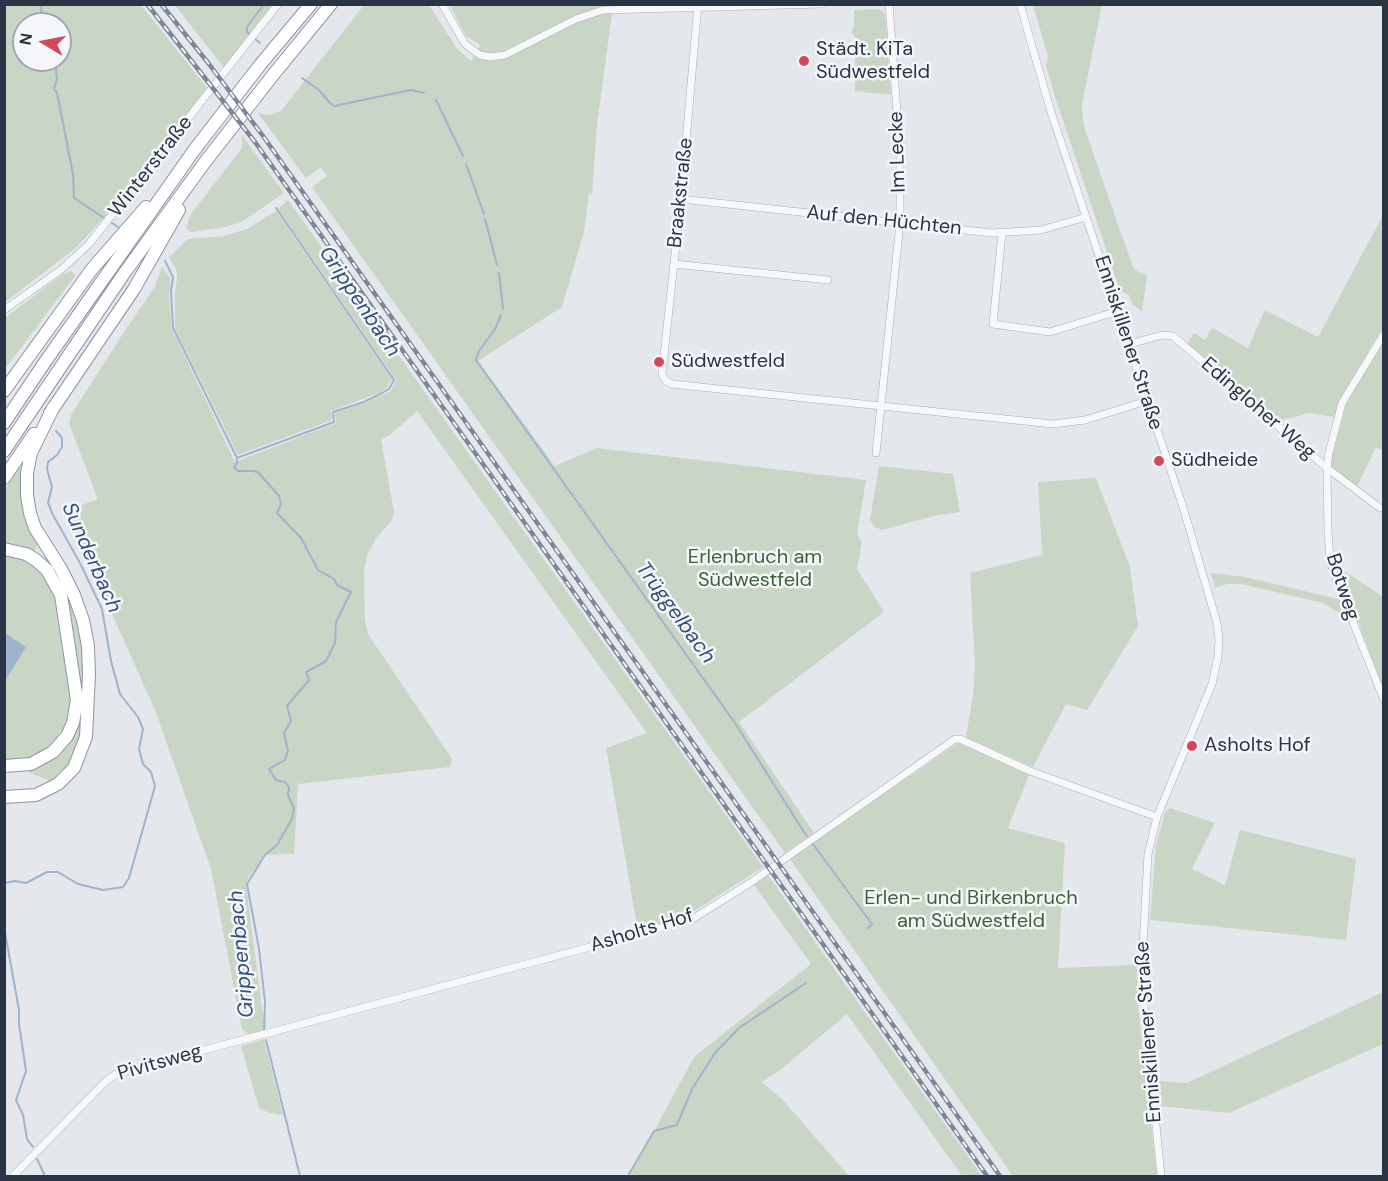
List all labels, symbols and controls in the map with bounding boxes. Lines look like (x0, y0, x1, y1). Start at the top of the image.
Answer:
north arrow (12, 12, 72, 72)
text: N (14, 32, 37, 47)
place label: Städt. KiTa Südwestfeld (816, 38, 930, 85)
marker: Städt. KiTa Südwestfeld (797, 54, 811, 68)
street label: Im Lecke (885, 111, 911, 193)
street label: Winterstraße (104, 112, 198, 222)
street label: Braakstraße (663, 137, 699, 249)
street label: Auf den Hüchten (805, 201, 963, 241)
water label: Grippenbach (313, 242, 405, 362)
street label: Enniskillener Straße (1088, 253, 1168, 433)
place label: Südwestfeld (671, 350, 785, 374)
street label: Edingloher Weg (1196, 353, 1320, 465)
marker: Südwestfeld (652, 355, 666, 369)
place label: Südheide (1171, 449, 1258, 473)
marker: Südheide (1152, 454, 1166, 468)
water label: Sunderbach (55, 499, 127, 617)
park label: Erlenbruch am Südwestfeld (688, 546, 822, 593)
street label: Botweg (1320, 551, 1364, 623)
water label: Trüggelbach (630, 557, 720, 669)
place label: Asholts Hof (1204, 734, 1311, 758)
marker: Asholts Hof (1185, 739, 1199, 753)
park label: Erlen- und Birkenbruch am Südwestfeld (864, 887, 1078, 934)
water label: Grippenbach (224, 889, 260, 1019)
street label: Asholts Hof (588, 904, 696, 958)
street label: Enniskillener Straße (1131, 940, 1167, 1124)
street label: Pivitsweg (115, 1040, 205, 1086)

